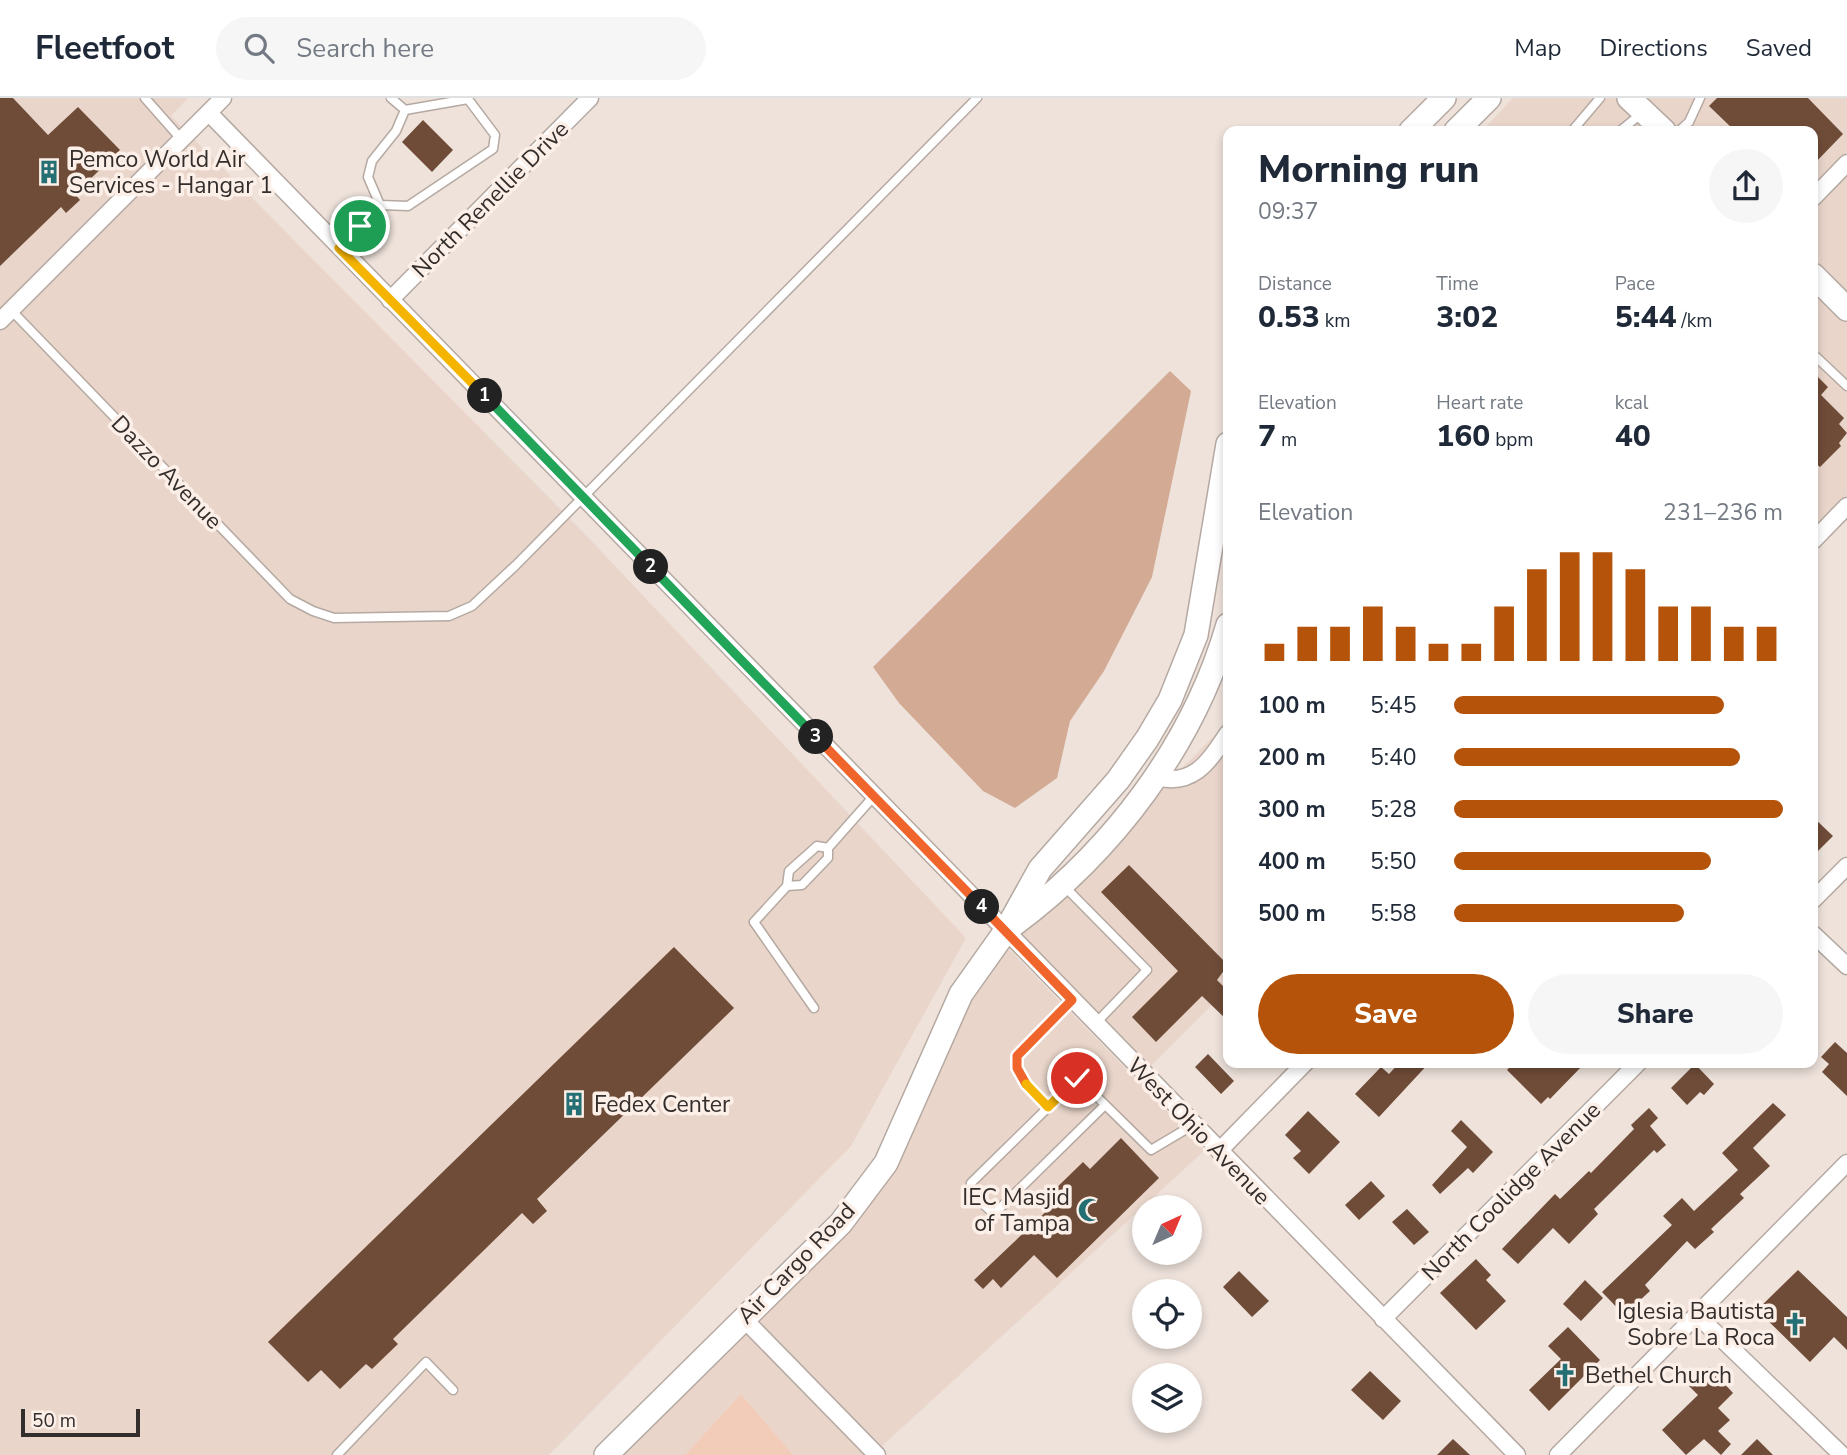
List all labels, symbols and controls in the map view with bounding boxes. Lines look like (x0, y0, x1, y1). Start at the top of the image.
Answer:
search box (216, 17, 706, 80)
text: Fleetfoot (35, 26, 174, 71)
icon: search (240, 29, 278, 67)
text: Search here (296, 31, 434, 66)
text: Map (1514, 32, 1561, 64)
text: Directions (1599, 32, 1708, 64)
text: Saved (1746, 32, 1812, 64)
street label: North Renellie Drive (405, 114, 576, 285)
place label: Pemco World Air Services - Hangar 1 (69, 144, 273, 201)
text: Morning run (1258, 144, 1479, 195)
button: share (1709, 149, 1783, 223)
building icon: Pemco World Air Services - Hangar 1 (35, 158, 63, 186)
pin (330, 196, 390, 256)
text: 09:37 (1258, 196, 1318, 227)
icon: arrive (341, 207, 379, 245)
text: Distance (1258, 271, 1332, 297)
text: Time (1436, 271, 1479, 297)
text: Pace (1615, 271, 1655, 297)
text: 0.53 (1258, 297, 1320, 338)
text: 3:02 (1436, 297, 1498, 338)
text: 5:44 (1615, 297, 1676, 338)
text: km (1320, 308, 1350, 334)
text: /km (1676, 308, 1712, 334)
pin: 1 (468, 378, 503, 414)
text: 1 (479, 382, 490, 408)
text: Elevation (1258, 390, 1337, 416)
text: Heart rate (1436, 390, 1523, 416)
text: kcal (1615, 390, 1648, 416)
street label: Dazzo Avenue (104, 409, 229, 536)
text: 7 (1258, 416, 1276, 457)
text: 160 (1436, 416, 1490, 457)
text: 40 (1615, 416, 1651, 457)
text: m (1276, 427, 1297, 453)
text: bpm (1490, 427, 1534, 453)
text: Elevation (1258, 497, 1353, 528)
text: 231–236 m (1663, 497, 1783, 528)
pin: 2 (634, 550, 668, 584)
text: 2 (645, 553, 656, 579)
text: 100 m (1258, 690, 1326, 721)
text: 5:45 (1370, 690, 1417, 721)
pin: 3 (798, 720, 834, 754)
text: 3 (810, 723, 821, 749)
text: 200 m (1258, 742, 1326, 773)
text: 5:40 (1370, 742, 1417, 773)
text: 300 m (1258, 794, 1326, 825)
text: 5:28 (1370, 794, 1417, 825)
text: 400 m (1258, 846, 1326, 877)
text: 5:50 (1370, 846, 1417, 877)
pin: 4 (964, 890, 1000, 924)
text: 4 (976, 893, 987, 919)
text: 500 m (1258, 898, 1326, 929)
text: 5:58 (1370, 898, 1417, 929)
button: Save (1258, 974, 1514, 1054)
button: Share (1528, 974, 1783, 1054)
pin (1047, 1048, 1107, 1108)
street label: West Ohio Avenue (1120, 1051, 1277, 1212)
icon: check (1058, 1059, 1096, 1097)
place label: Fedex Center (594, 1089, 731, 1120)
building icon: Fedex Center (560, 1090, 588, 1118)
street label: North Coolidge Avenue (1415, 1095, 1608, 1288)
place label: IEC Masjid of Tampa (962, 1182, 1070, 1239)
north arrow (1132, 1195, 1202, 1265)
map controls (1132, 1195, 1202, 1433)
street label: Air Cargo Road (731, 1196, 862, 1331)
mosque icon: IEC Masjid of Tampa (1076, 1196, 1104, 1224)
button: locate (1132, 1279, 1202, 1349)
place label: Iglesia Bautista Sobre La Roca (1617, 1296, 1775, 1353)
church icon: Iglesia Bautista Sobre La Roca (1781, 1310, 1809, 1338)
place label: Bethel Church (1585, 1360, 1732, 1391)
church icon: Bethel Church (1551, 1361, 1579, 1389)
button: layers (1132, 1363, 1202, 1433)
scale bar (21, 1406, 140, 1438)
text: 50 m (32, 1408, 76, 1434)

